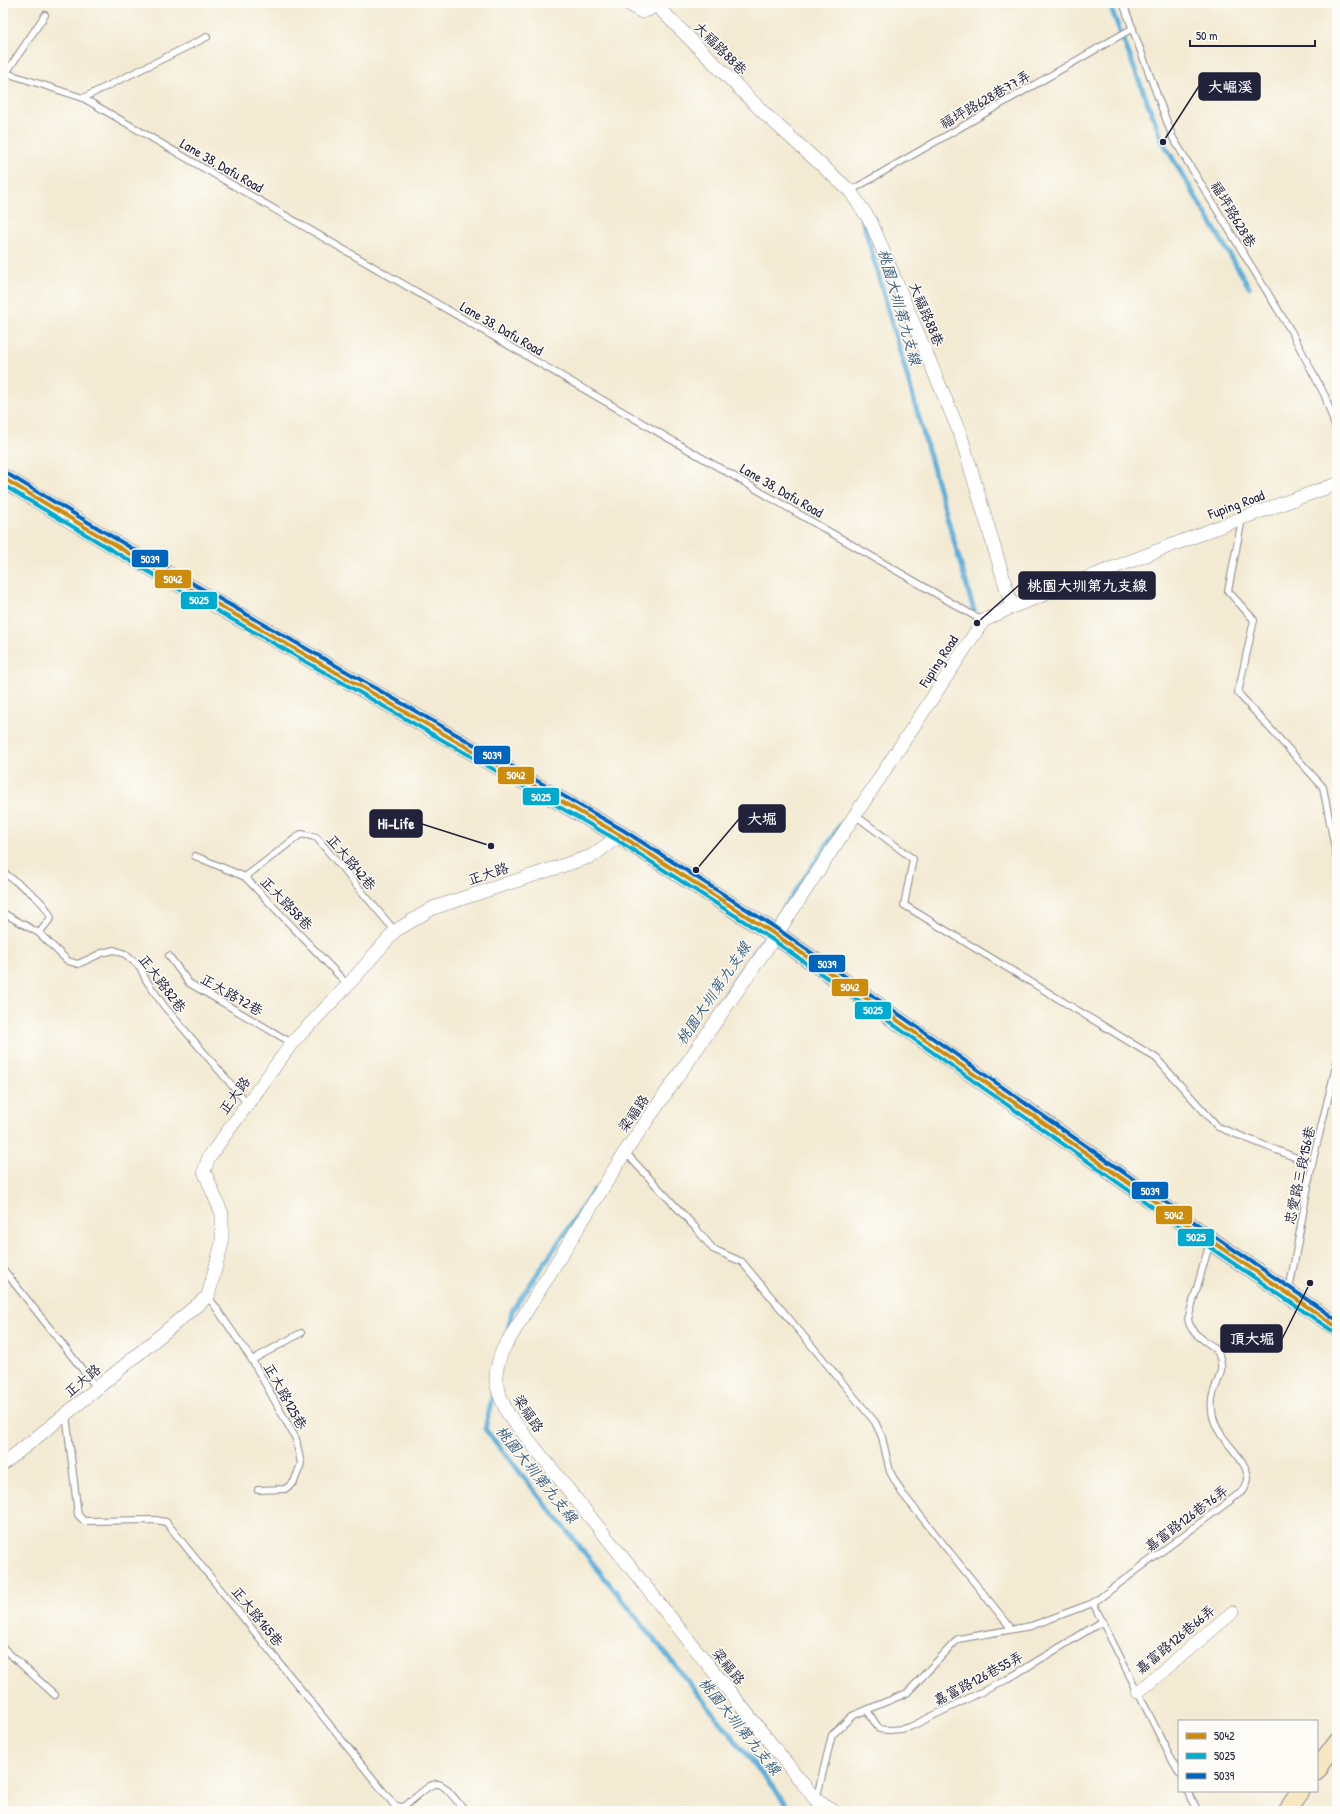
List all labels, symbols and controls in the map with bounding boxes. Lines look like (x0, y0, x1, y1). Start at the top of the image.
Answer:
street label: 大福路88巷 (690, 17, 753, 80)
scale bar (1190, 22, 1315, 48)
text: 50 m (1196, 27, 1217, 44)
street label: 福坪路628巷77弄 (936, 65, 1034, 133)
callout: 大崛溪 (1199, 73, 1260, 100)
text: 大崛溪 (1207, 76, 1253, 97)
street label: Lane 38, Dafu Road (177, 133, 268, 197)
street label: 福坪路628巷 (1207, 177, 1262, 252)
water label: 桃園大圳第九支線 (873, 246, 927, 369)
street label: 大福路88巷 (905, 279, 949, 350)
street label: Lane 38, Dafu Road (457, 296, 548, 360)
street label: Lane 38, Dafu Road (737, 458, 828, 522)
street label: Fuping Road (1204, 485, 1268, 524)
line badge: 5039 (131, 549, 169, 568)
text: 5039 (141, 552, 159, 566)
line badge: 5042 (154, 569, 192, 589)
text: 5042 (164, 572, 183, 586)
callout: 桃園大圳第九支線 (1019, 572, 1155, 599)
text: 桃園大圳第九支線 (1027, 575, 1147, 596)
line badge: 5025 (180, 591, 218, 610)
text: 5025 (189, 593, 209, 607)
street label: Fuping Road (914, 631, 963, 692)
line badge: 5039 (473, 745, 511, 765)
text: 5039 (483, 748, 501, 762)
line badge: 5042 (497, 766, 535, 785)
text: 5042 (507, 768, 526, 782)
line badge: 5025 (522, 787, 560, 806)
text: 5025 (531, 790, 551, 804)
callout: 大堀 (739, 805, 785, 832)
text: 大堀 (747, 808, 777, 829)
callout: Hi-Life (370, 810, 422, 837)
text: Hi-Life (378, 813, 414, 834)
street label: 正大路42巷 (323, 830, 382, 895)
street label: 正大路 (465, 857, 511, 889)
street label: 正大路58巷 (257, 872, 318, 935)
water label: 桃園大圳第九支線 (671, 937, 756, 1049)
street label: 正大路82巷 (135, 950, 192, 1017)
line badge: 5039 (808, 954, 846, 973)
text: 5039 (818, 957, 836, 971)
street label: 正大路72巷 (197, 968, 268, 1020)
line badge: 5042 (831, 978, 869, 997)
text: 5042 (841, 980, 860, 994)
line badge: 5025 (854, 1001, 892, 1020)
text: 5025 (863, 1003, 883, 1017)
street label: 正大路 (214, 1072, 254, 1118)
street label: 梁福路 (613, 1090, 653, 1136)
street label: 忠愛路三段156巷 (1279, 1123, 1319, 1226)
line badge: 5039 (1131, 1181, 1169, 1200)
text: 5039 (1141, 1184, 1159, 1198)
line badge: 5042 (1155, 1205, 1193, 1225)
text: 5042 (1165, 1208, 1184, 1222)
line badge: 5025 (1177, 1228, 1215, 1247)
text: 5025 (1186, 1230, 1206, 1244)
callout: 頂大堀 (1221, 1325, 1282, 1352)
text: 頂大堀 (1229, 1328, 1275, 1349)
street label: 正大路 (60, 1359, 104, 1401)
street label: 正大路125巷 (260, 1359, 313, 1434)
street label: 梁福路 (509, 1390, 549, 1436)
water label: 桃園大圳第九支線 (491, 1421, 584, 1528)
street label: 嘉富路126巷76弄 (1140, 1480, 1232, 1556)
street label: 正大路165巷 (228, 1582, 289, 1651)
street label: 嘉富路126巷66弄 (1131, 1600, 1219, 1678)
street label: 梁福路 (708, 1644, 750, 1688)
street label: 嘉富路126巷55弄 (930, 1646, 1026, 1710)
water label: 桃園大圳第九支線 (694, 1673, 787, 1780)
legend (1178, 1720, 1318, 1792)
text: 5042 (1214, 1727, 1235, 1744)
text: 5025 (1214, 1747, 1235, 1764)
text: 5039 (1214, 1767, 1235, 1784)

